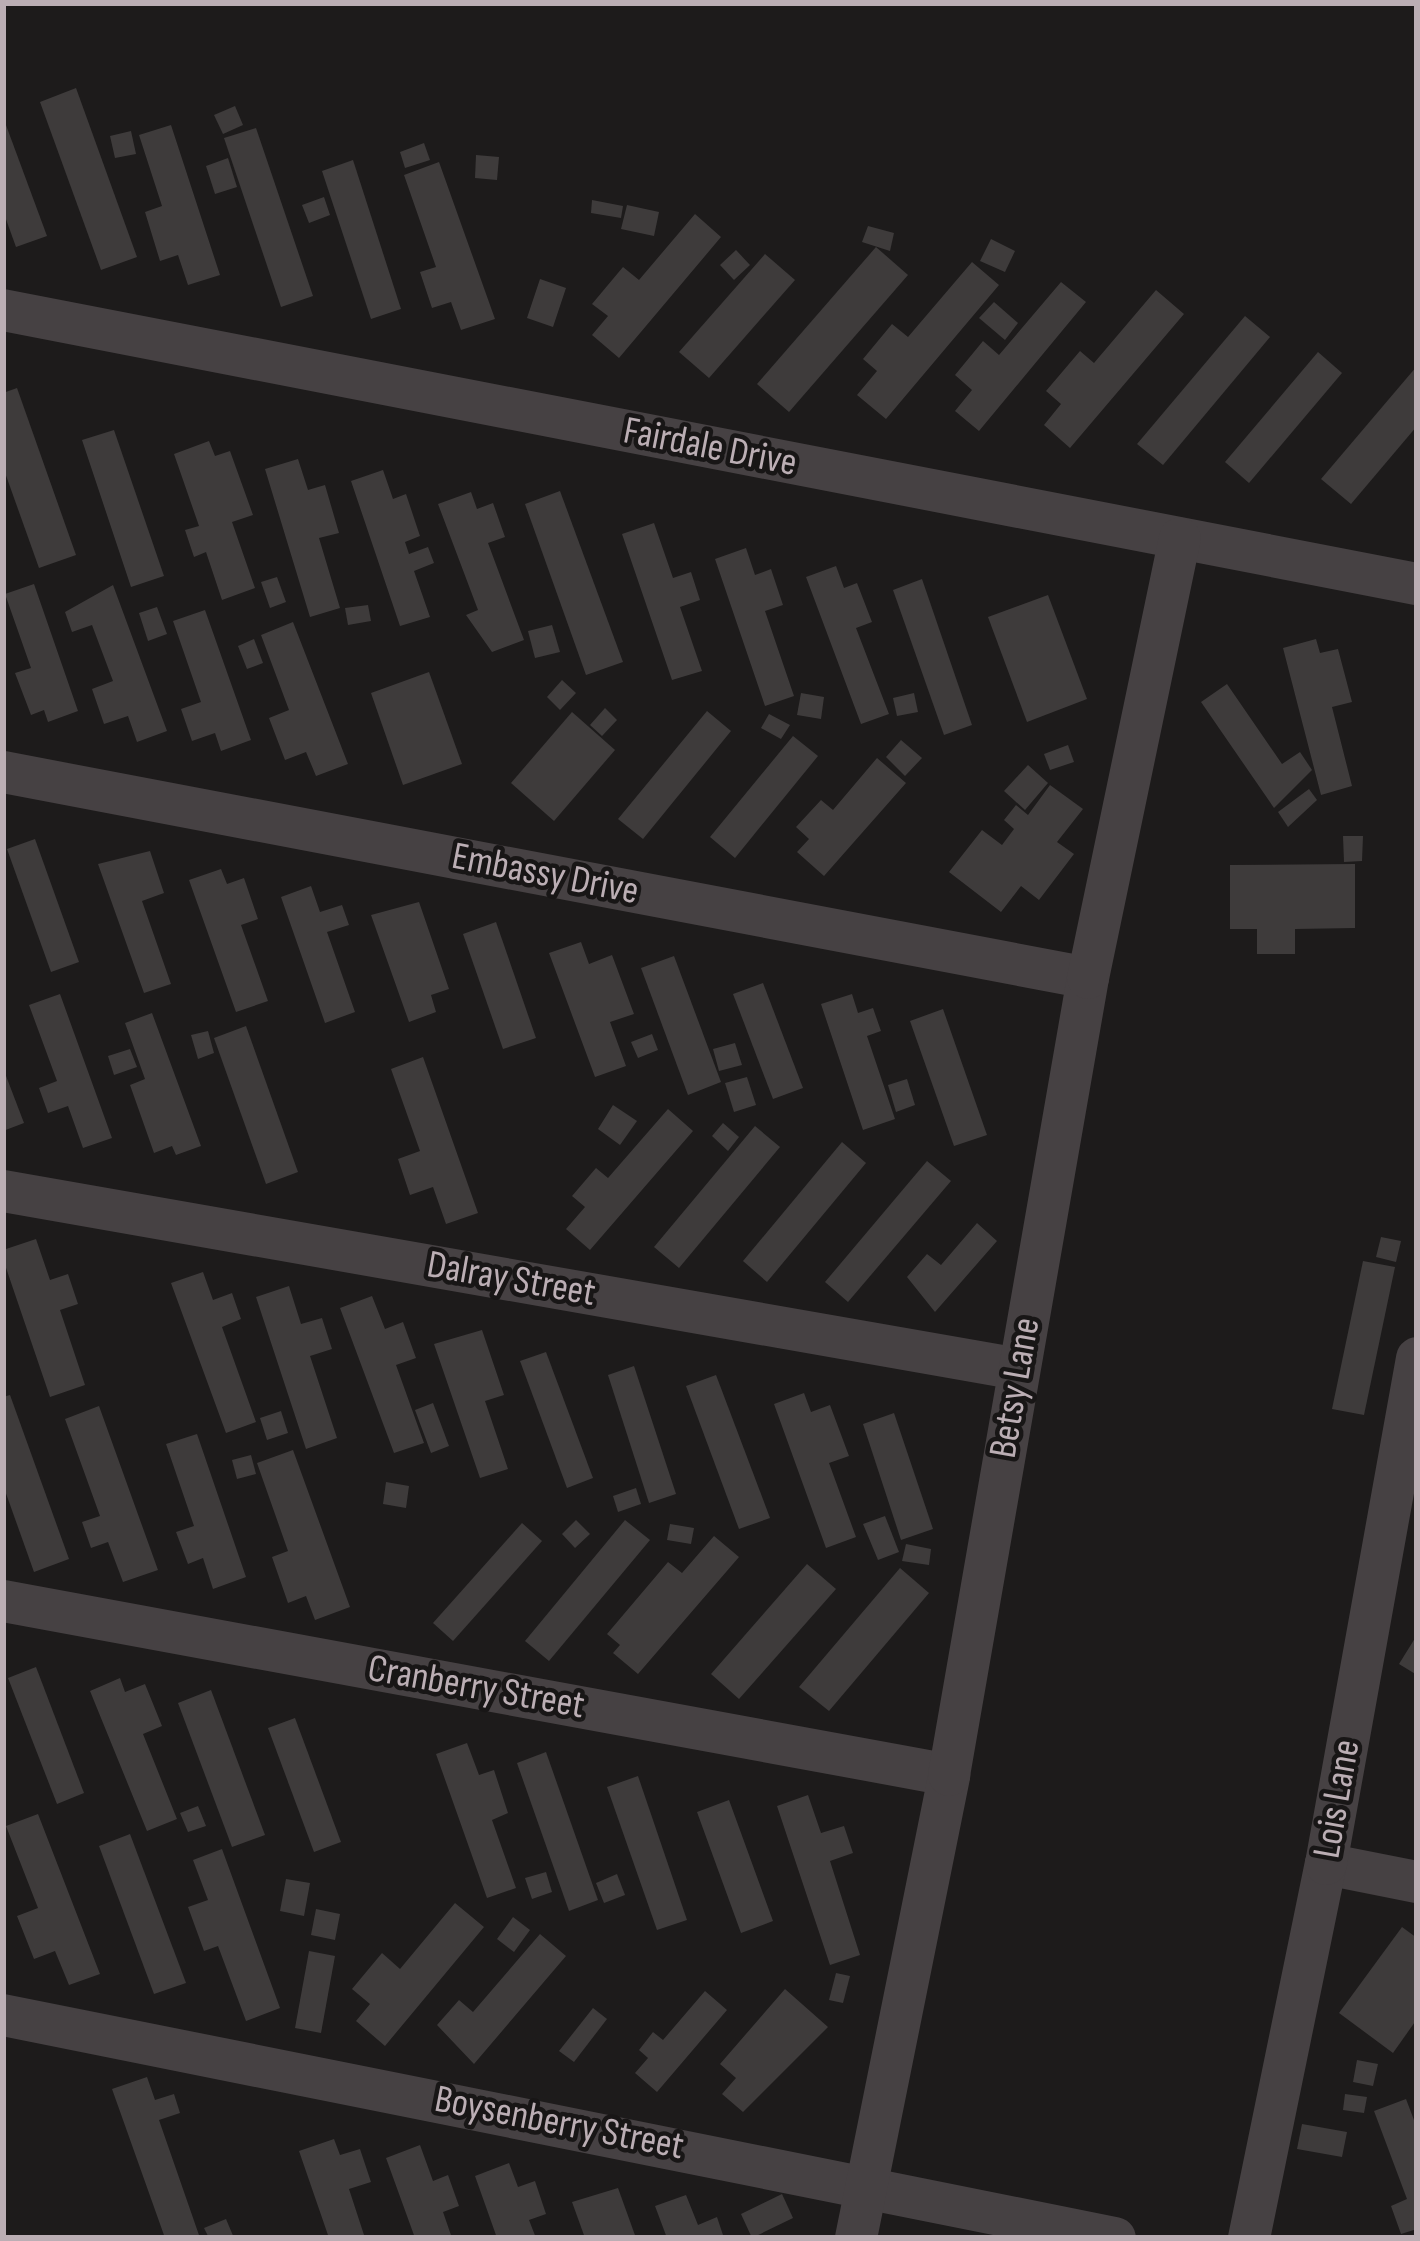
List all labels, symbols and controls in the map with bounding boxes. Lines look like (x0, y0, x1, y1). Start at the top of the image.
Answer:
street label: Fairdale Drive (619, 408, 801, 488)
street label: Embassy Drive (448, 834, 642, 916)
street label: Dalray Street (423, 1242, 599, 1318)
street label: Betsy Lane (981, 1314, 1051, 1462)
street label: Cranberry Street (364, 1646, 588, 1730)
street label: Lois Lane (1305, 1736, 1371, 1862)
street label: Boysenberry Street (430, 2077, 688, 2171)

